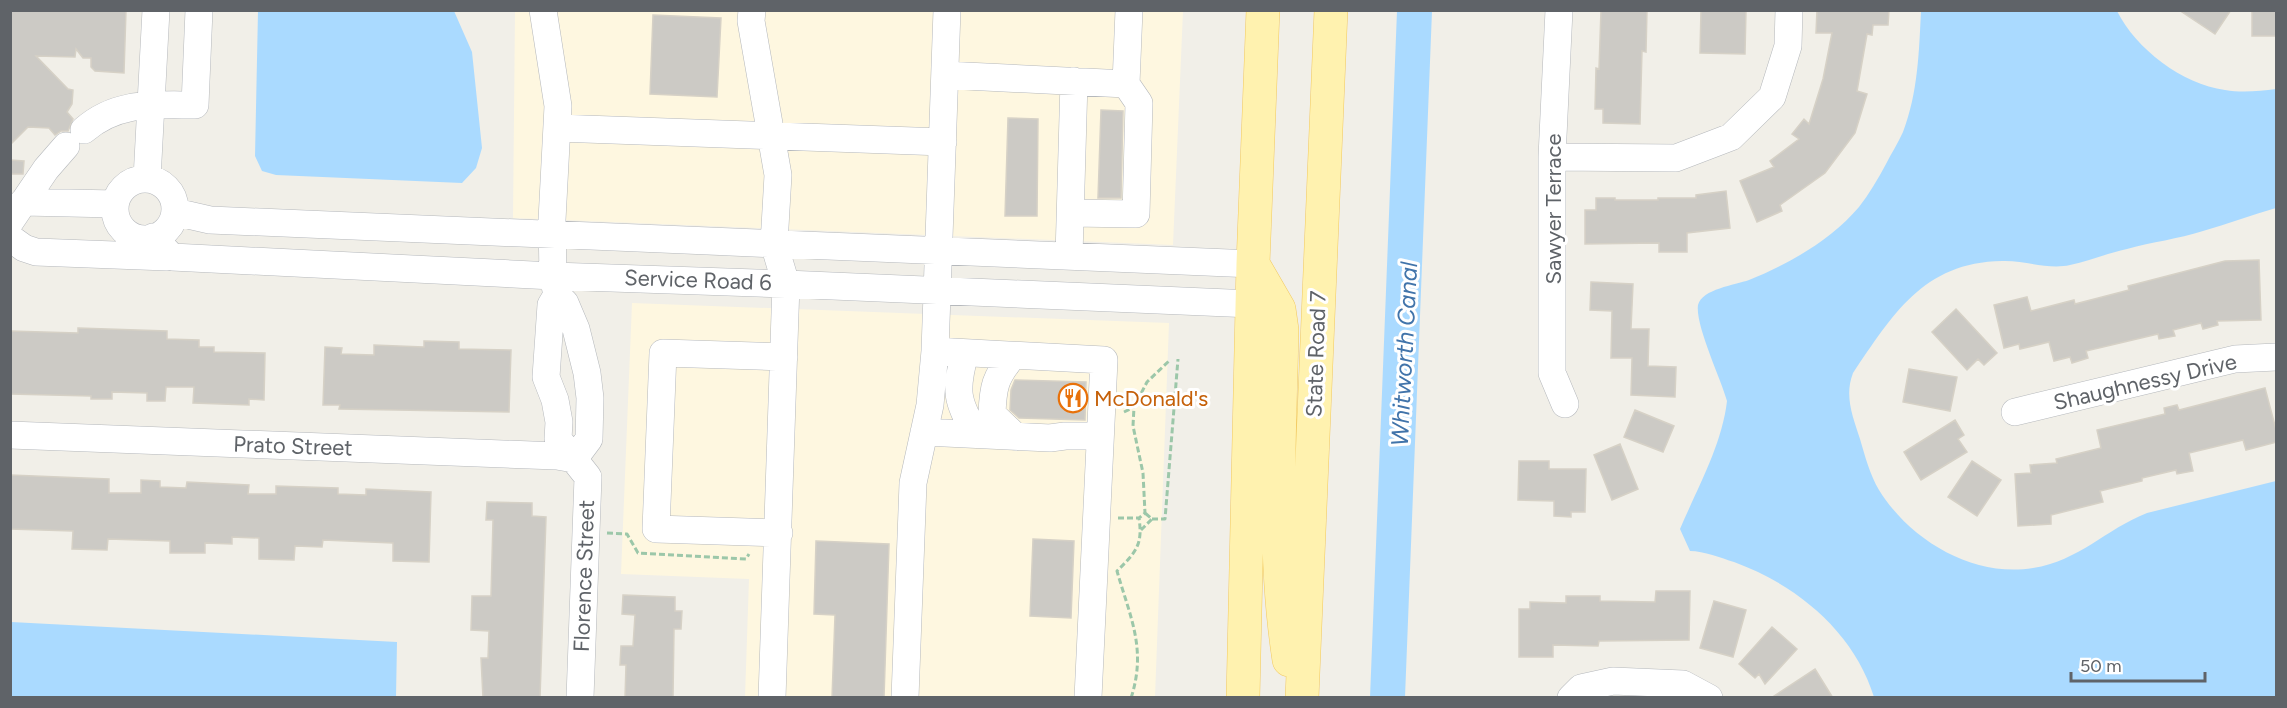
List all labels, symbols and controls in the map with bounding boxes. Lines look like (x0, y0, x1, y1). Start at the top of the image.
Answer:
street label: Sawyer Terrace (1540, 134, 1567, 284)
water label: Whitworth Canal (1385, 260, 1423, 447)
street label: Service Road 6 (624, 264, 772, 296)
street label: State Road 7 (1300, 290, 1332, 418)
street label: Shaughnessy Drive (2051, 348, 2239, 416)
restaurant icon: McDonald's (1057, 382, 1089, 414)
place label: McDonald's (1094, 385, 1208, 412)
street label: Prato Street (233, 430, 353, 462)
street label: Florence Street (568, 499, 600, 653)
scale bar (2071, 645, 2204, 683)
text: 50 m (2080, 655, 2122, 677)

